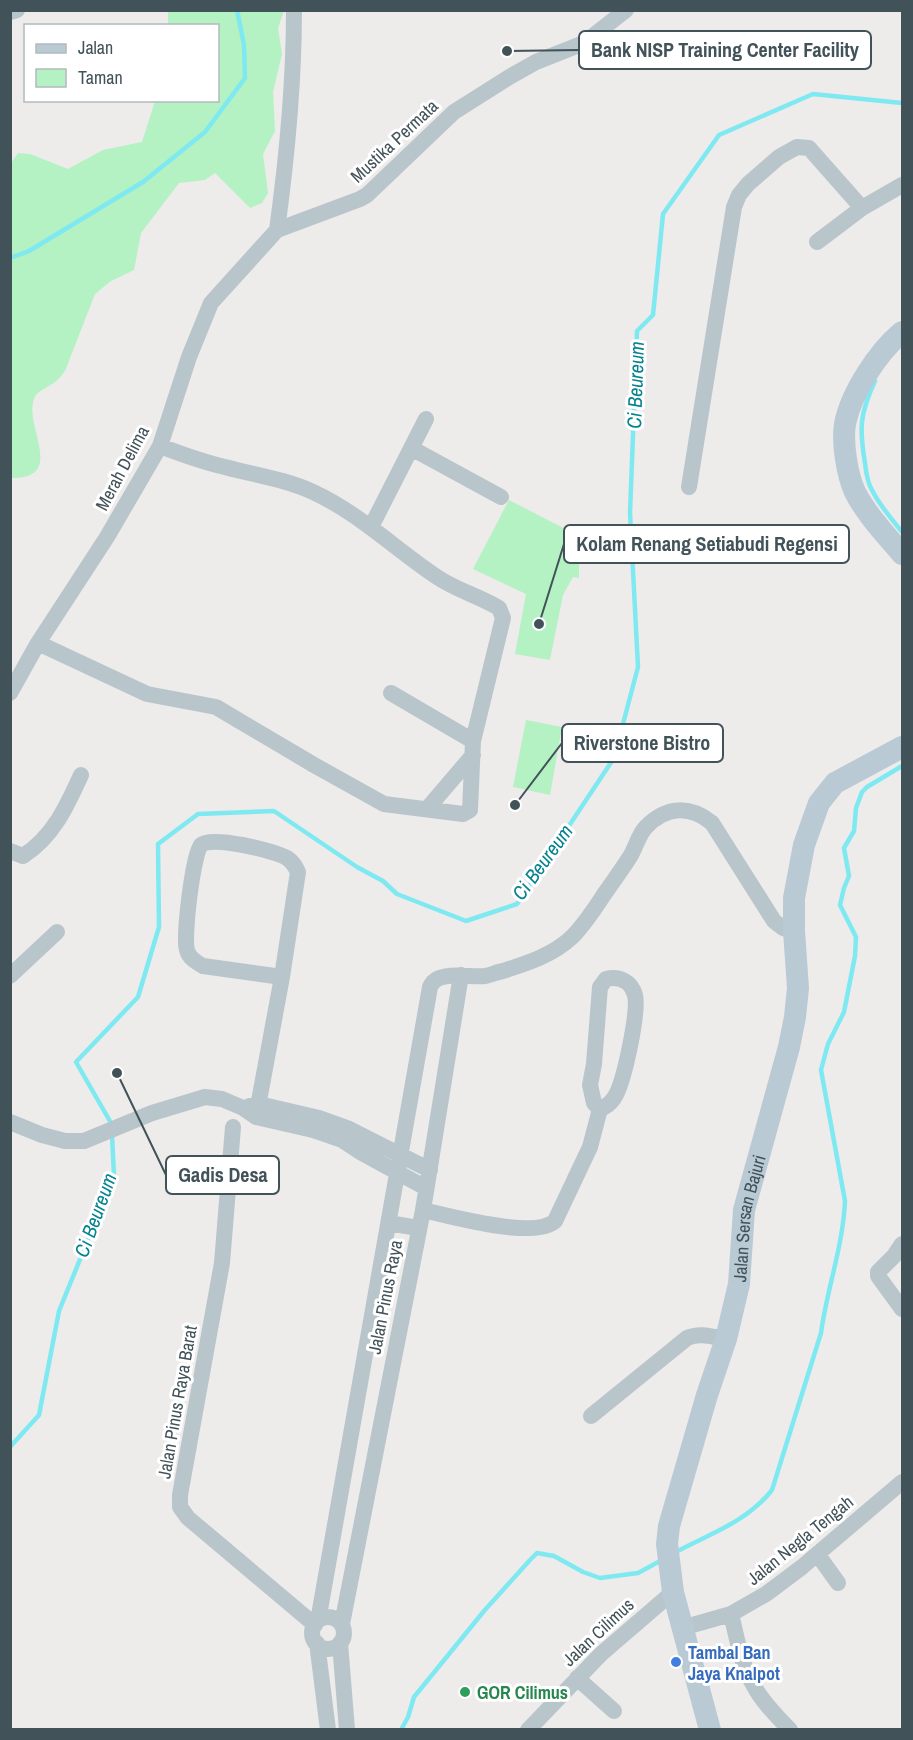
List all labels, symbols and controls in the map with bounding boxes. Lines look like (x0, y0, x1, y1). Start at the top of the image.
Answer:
legend (24, 24, 219, 102)
callout: Bank NISP Training Center Facility (579, 31, 871, 69)
text: Jalan (78, 35, 113, 60)
text: Bank NISP Training Center Facility (591, 36, 860, 63)
text: Taman (78, 65, 123, 90)
street label: Mustika Permata (345, 94, 443, 188)
water label: Ci Beureum (620, 341, 650, 429)
street label: Merah Delima (89, 421, 155, 515)
callout: Kolam Renang Setiabudi Regensi (564, 525, 849, 563)
text: Kolam Renang Setiabudi Regensi (576, 530, 838, 557)
callout: Riverstone Bistro (562, 724, 723, 762)
text: Riverstone Bistro (574, 729, 710, 756)
water label: Ci Beureum (505, 819, 579, 905)
street label: Jalan Sersan Bajuri (727, 1152, 771, 1283)
callout: Gadis Desa (166, 1156, 279, 1194)
text: Gadis Desa (178, 1161, 268, 1188)
water label: Ci Beureum (67, 1169, 123, 1261)
street label: Jalan Pinus Raya (362, 1238, 408, 1356)
street label: Jalan Pinus Raya Barat (151, 1323, 203, 1481)
street label: Jalan Negla Tengah (742, 1489, 858, 1591)
street label: Jalan Cilimus (557, 1592, 639, 1672)
place label: Tambal Ban Jaya Knalpot (688, 1640, 780, 1686)
marker: Tambal Ban Jaya Knalpot (669, 1655, 683, 1669)
place label: GOR Cilimus (477, 1680, 568, 1705)
marker: GOR Cilimus (458, 1685, 472, 1699)

